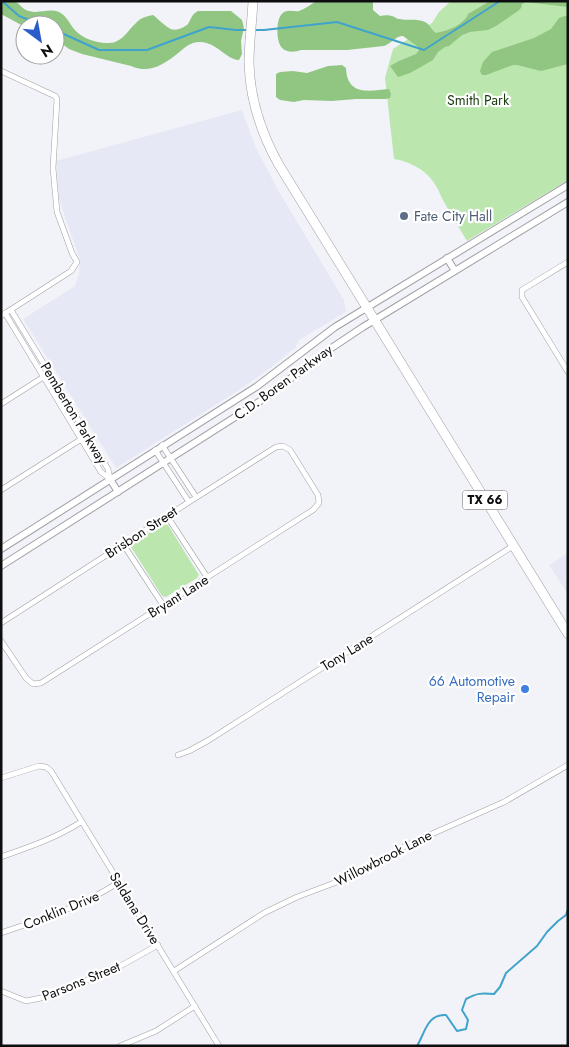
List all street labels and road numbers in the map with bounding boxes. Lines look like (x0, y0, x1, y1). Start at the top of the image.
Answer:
street label: C.D. Boren Parkway (230, 339, 337, 425)
street label: Pemberton Parkway (36, 358, 113, 468)
road number: TX 66 (462, 490, 508, 510)
street label: Brisbon Street (101, 501, 182, 563)
street label: Bryant Lane (144, 569, 212, 623)
street label: Tony Lane (317, 628, 377, 676)
street label: Willowbrook Lane (331, 825, 435, 891)
street label: Saldana Drive (105, 868, 165, 948)
street label: Conklin Drive (20, 886, 102, 934)
street label: Parsons Street (39, 956, 124, 1006)

